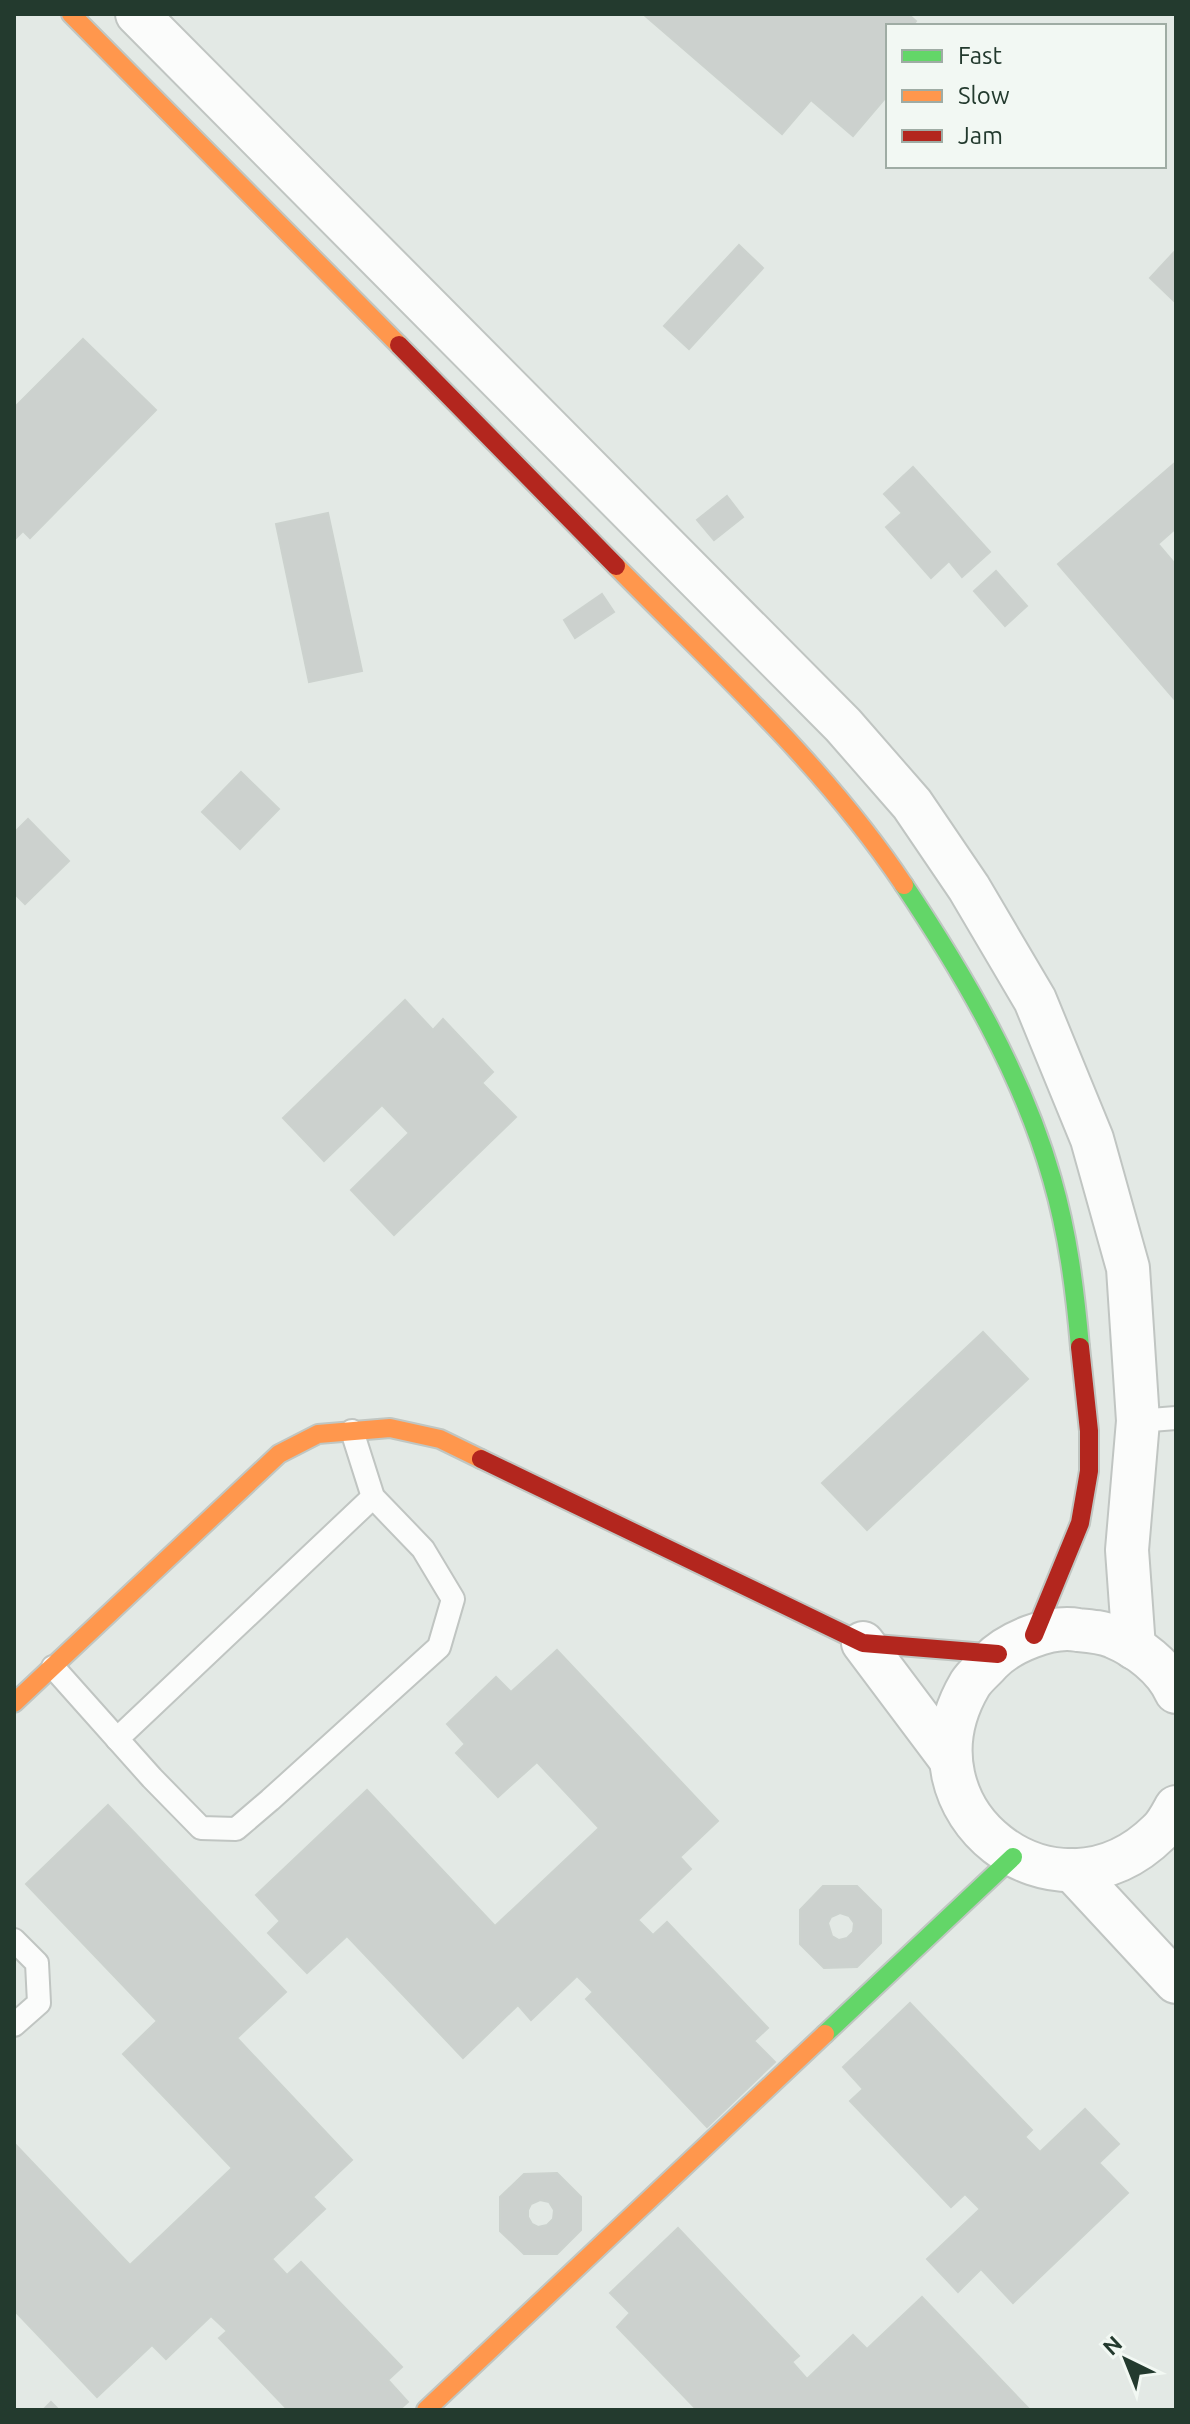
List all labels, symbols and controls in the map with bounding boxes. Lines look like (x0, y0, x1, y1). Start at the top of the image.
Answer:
legend (886, 24, 1166, 168)
text: Fast (958, 42, 1002, 69)
text: Slow (958, 82, 1010, 109)
text: Jam (958, 122, 1003, 149)
north arrow (1086, 2320, 1166, 2400)
text: N (1097, 2330, 1127, 2360)

